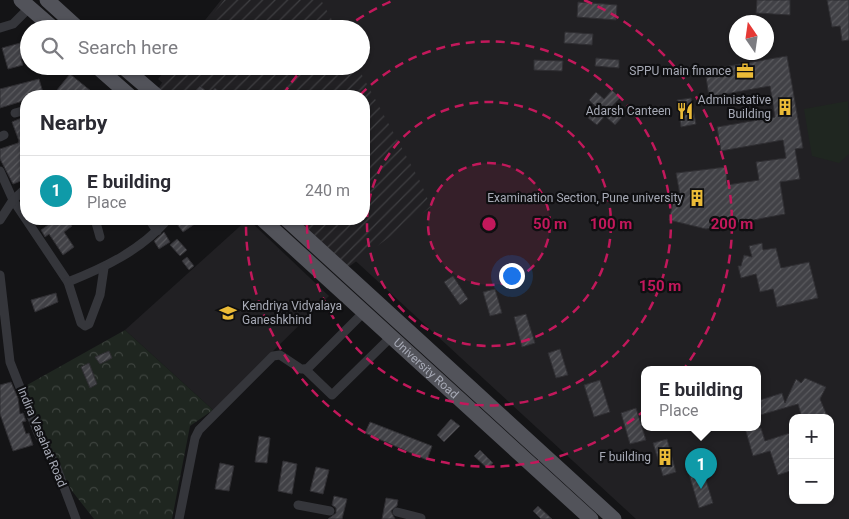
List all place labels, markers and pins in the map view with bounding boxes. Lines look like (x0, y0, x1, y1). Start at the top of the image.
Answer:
office icon: SPPU main finance (735, 61, 755, 81)
place label: SPPU main finance (629, 64, 731, 78)
place label: Administative Building (698, 93, 771, 121)
building icon: Administative Building (775, 97, 795, 117)
restaurant icon: Adarsh Canteen (675, 101, 695, 121)
place label: Adarsh Canteen (586, 104, 671, 118)
building icon: Examination Section, Pune university (687, 188, 707, 208)
place label: Examination Section, Pune university (487, 191, 683, 205)
centre of rings (480, 215, 498, 233)
place label: Kendriya Vidyalaya Ganeshkhind (242, 299, 342, 327)
school or university icon: Kendriya Vidyalaya Ganeshkhind (218, 303, 238, 323)
building icon: F building (655, 447, 675, 467)
pin: 1 (685, 448, 717, 489)
place label: F building (599, 450, 651, 464)

